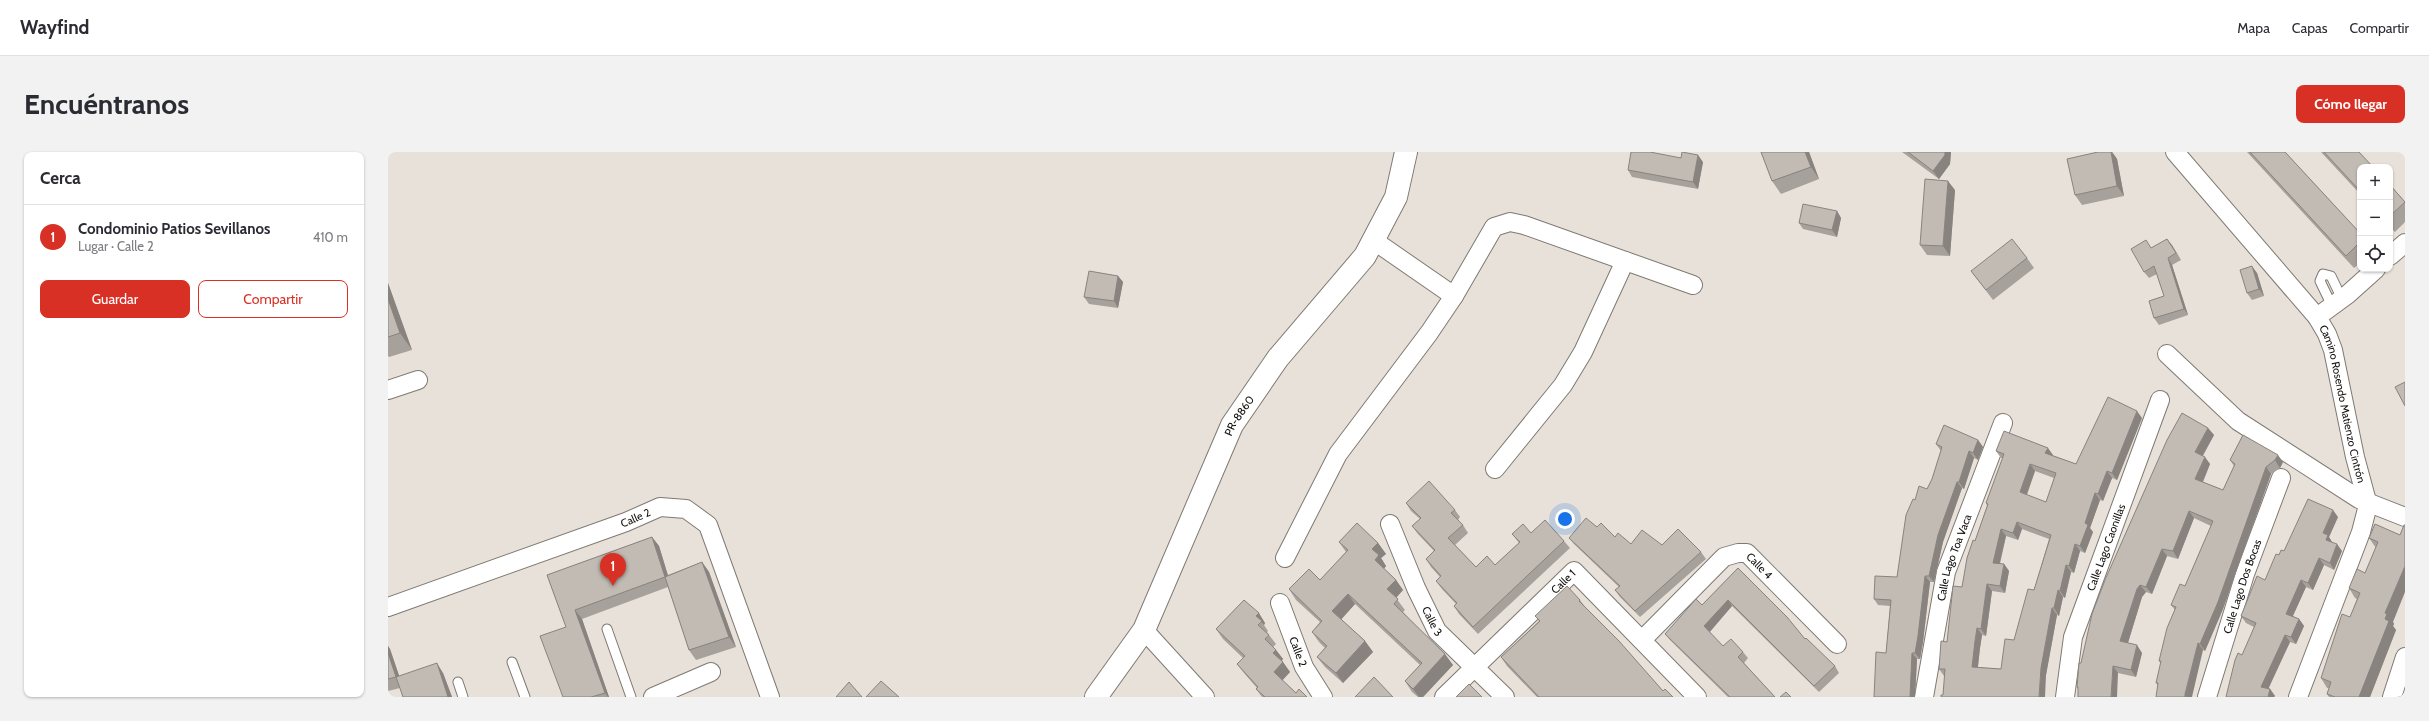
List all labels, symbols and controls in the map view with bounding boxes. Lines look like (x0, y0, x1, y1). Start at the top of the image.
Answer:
text: Wayfind (20, 16, 89, 39)
text: Mapa (2237, 19, 2270, 37)
text: Capas (2292, 19, 2328, 37)
text: Compartir (2350, 19, 2409, 37)
button: Cómo llegar (2296, 85, 2405, 123)
text: Encuéntranos (24, 87, 189, 121)
map controls (2357, 164, 2393, 272)
button: + (2357, 164, 2393, 200)
text: Cerca (40, 168, 81, 188)
button: − (2357, 200, 2393, 236)
text: Condominio Patios Sevillanos (78, 220, 270, 238)
text: 1 (51, 229, 55, 245)
text: 410 m (313, 229, 348, 245)
button: locate (2357, 236, 2393, 272)
text: Lugar · Calle 2 (78, 238, 154, 254)
button: Guardar (40, 280, 190, 318)
button: Compartir (198, 280, 348, 318)
street label: Camino Rosendo Matienzo Cintrón (2316, 322, 2369, 484)
street label: PR-8860 (1221, 393, 1257, 438)
street label: Calle Lago Caonillas (2084, 501, 2128, 593)
street label: Calle 2 (619, 505, 653, 530)
your location (1555, 509, 1575, 529)
street label: Calle Lago Toa Vaca (1934, 511, 1975, 602)
street label: Calle Lago Dos Bocas (2220, 537, 2265, 635)
street label: Calle 4 (1743, 549, 1776, 582)
pin: 1 (600, 553, 626, 586)
street label: Calle 1 (1548, 566, 1578, 597)
street label: Calle 3 (1419, 604, 1445, 639)
street label: Calle 2 (1286, 635, 1310, 669)

